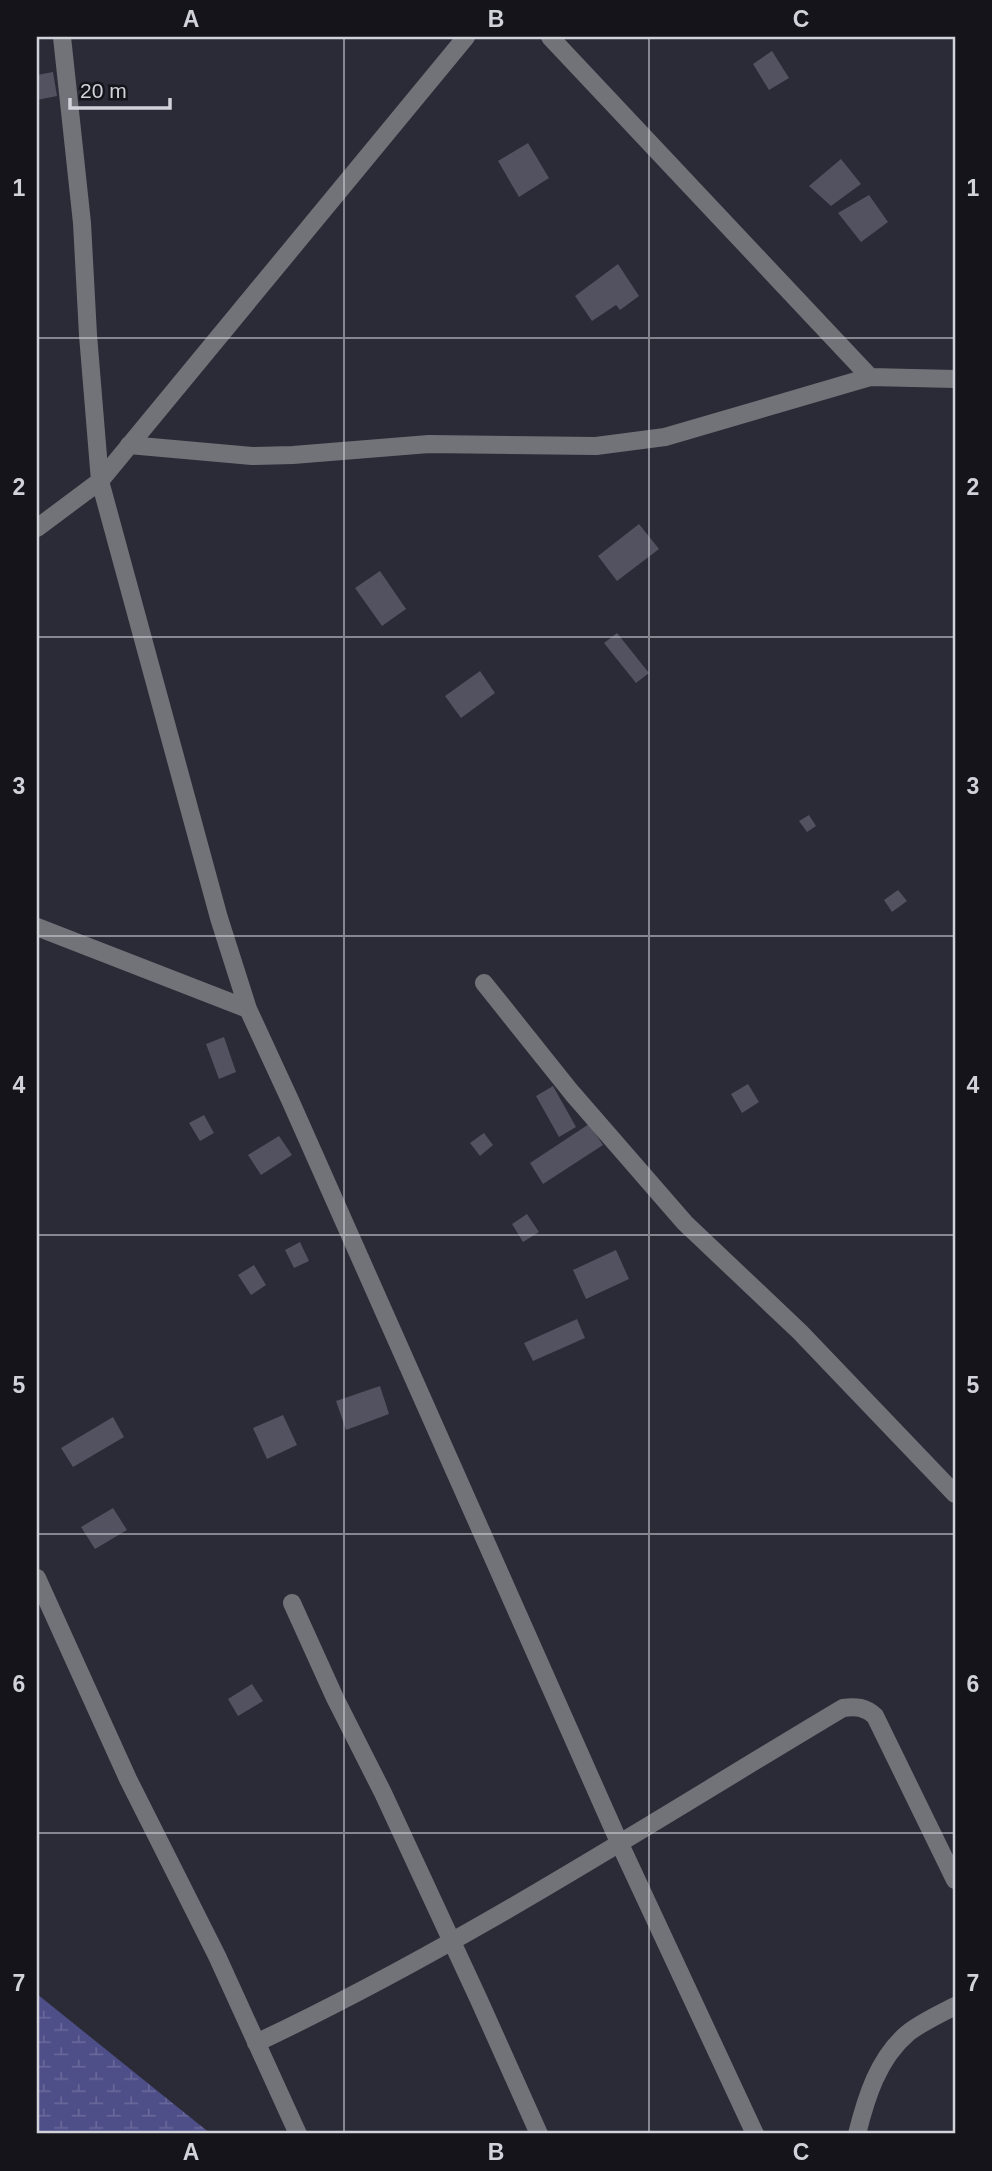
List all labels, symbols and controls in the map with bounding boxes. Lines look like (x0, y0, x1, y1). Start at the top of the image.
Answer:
text: A (183, 6, 199, 32)
text: B (488, 6, 504, 32)
text: C (793, 6, 809, 32)
scale bar (70, 66, 170, 110)
text: 20 m (80, 79, 127, 102)
text: 1 (13, 175, 26, 201)
text: 1 (967, 175, 980, 201)
text: 2 (13, 474, 25, 500)
text: 2 (967, 474, 979, 500)
text: 3 (13, 773, 25, 799)
text: 3 (967, 773, 979, 799)
text: 4 (13, 1072, 26, 1098)
text: 4 (967, 1072, 980, 1098)
text: 5 (13, 1372, 26, 1398)
text: 5 (967, 1372, 980, 1398)
text: 6 (13, 1671, 25, 1697)
text: 6 (967, 1671, 979, 1697)
text: 7 (13, 1970, 25, 1996)
text: 7 (967, 1970, 979, 1996)
text: A (183, 2139, 199, 2165)
text: B (488, 2139, 504, 2165)
text: C (793, 2139, 809, 2165)

